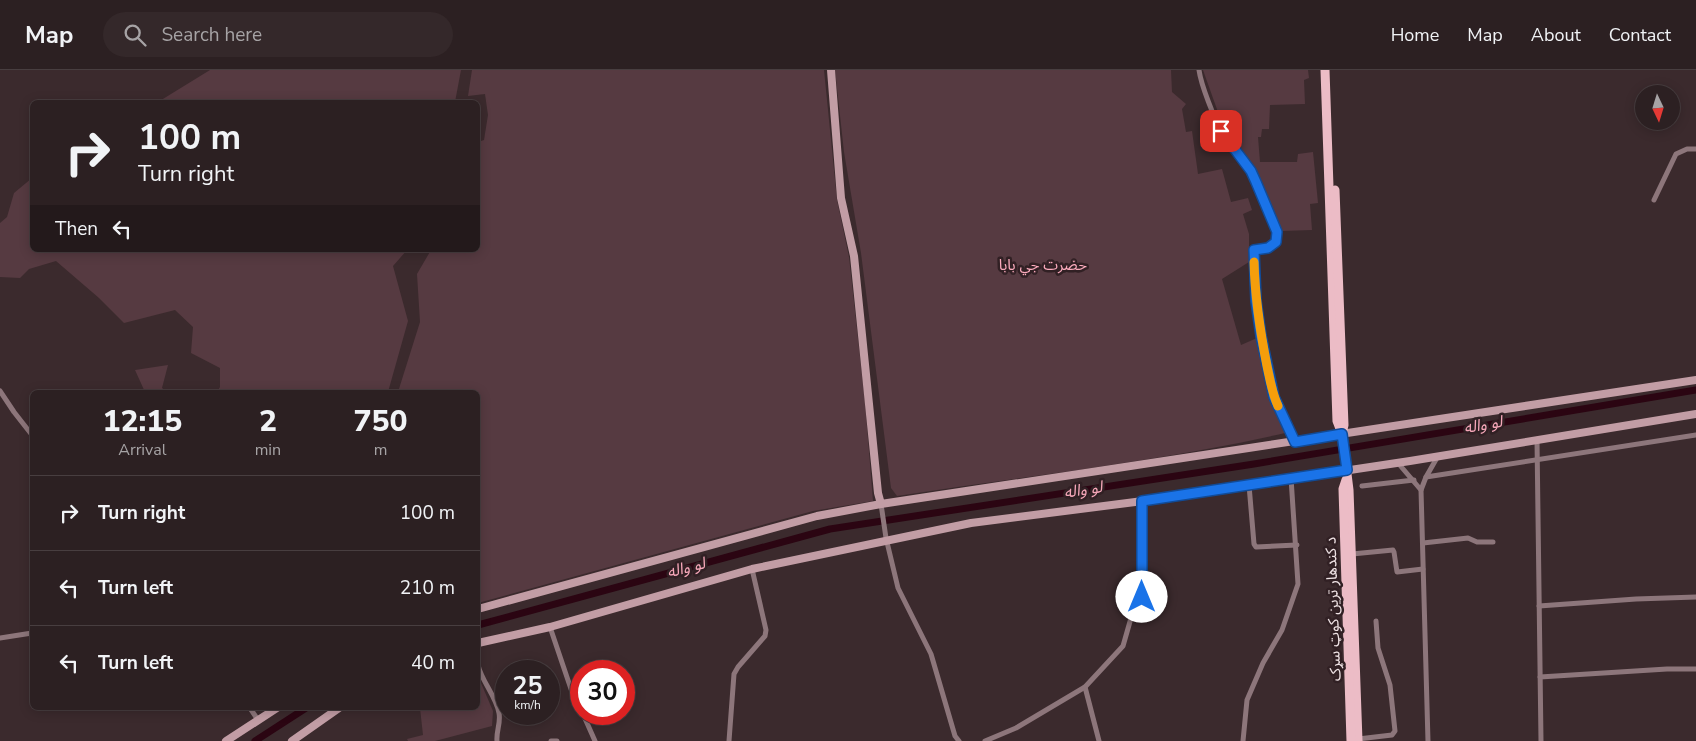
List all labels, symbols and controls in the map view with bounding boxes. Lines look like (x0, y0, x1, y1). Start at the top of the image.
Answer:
search box (103, 12, 453, 57)
text: Map (25, 19, 73, 51)
icon: search (121, 21, 149, 49)
text: Search here (161, 22, 262, 48)
text: Home (1391, 23, 1439, 47)
text: Map (1467, 23, 1503, 47)
text: About (1531, 23, 1581, 47)
text: Contact (1609, 23, 1671, 47)
north arrow (1635, 85, 1680, 130)
map controls (1635, 85, 1680, 130)
pin (1200, 110, 1242, 152)
text: 100 m (138, 114, 241, 161)
icon: arrive (1207, 117, 1235, 145)
icon: right (55, 120, 120, 185)
text: Turn right (138, 159, 234, 189)
icon: left (108, 215, 136, 243)
text: Then (55, 216, 98, 242)
park label: حضرت جي بابا (999, 255, 1087, 276)
text: 12:15 (102, 401, 182, 442)
text: 2 (259, 401, 277, 442)
text: 750 (354, 401, 408, 442)
water label: لو واله (1462, 410, 1506, 439)
text: Arrival (118, 439, 166, 461)
text: min (255, 439, 281, 461)
text: m (374, 439, 387, 461)
water label: لو واله (1062, 476, 1106, 504)
icon: right (55, 499, 83, 527)
text: Turn right (98, 500, 185, 526)
text: 100 m (400, 500, 455, 526)
street label: د کندهار ترين کوټ سړک (1320, 537, 1346, 681)
water label: لو واله (664, 552, 709, 584)
position arrow (1115, 570, 1167, 622)
icon: left (55, 574, 83, 602)
text: Turn left (98, 575, 173, 601)
text: 210 m (400, 575, 455, 601)
icon: left (55, 649, 83, 677)
text: Turn left (98, 650, 173, 676)
text: 40 m (411, 650, 455, 676)
speed limit sign: 30 (570, 660, 635, 725)
text: 25 (512, 669, 543, 703)
text: km/h (514, 697, 541, 713)

